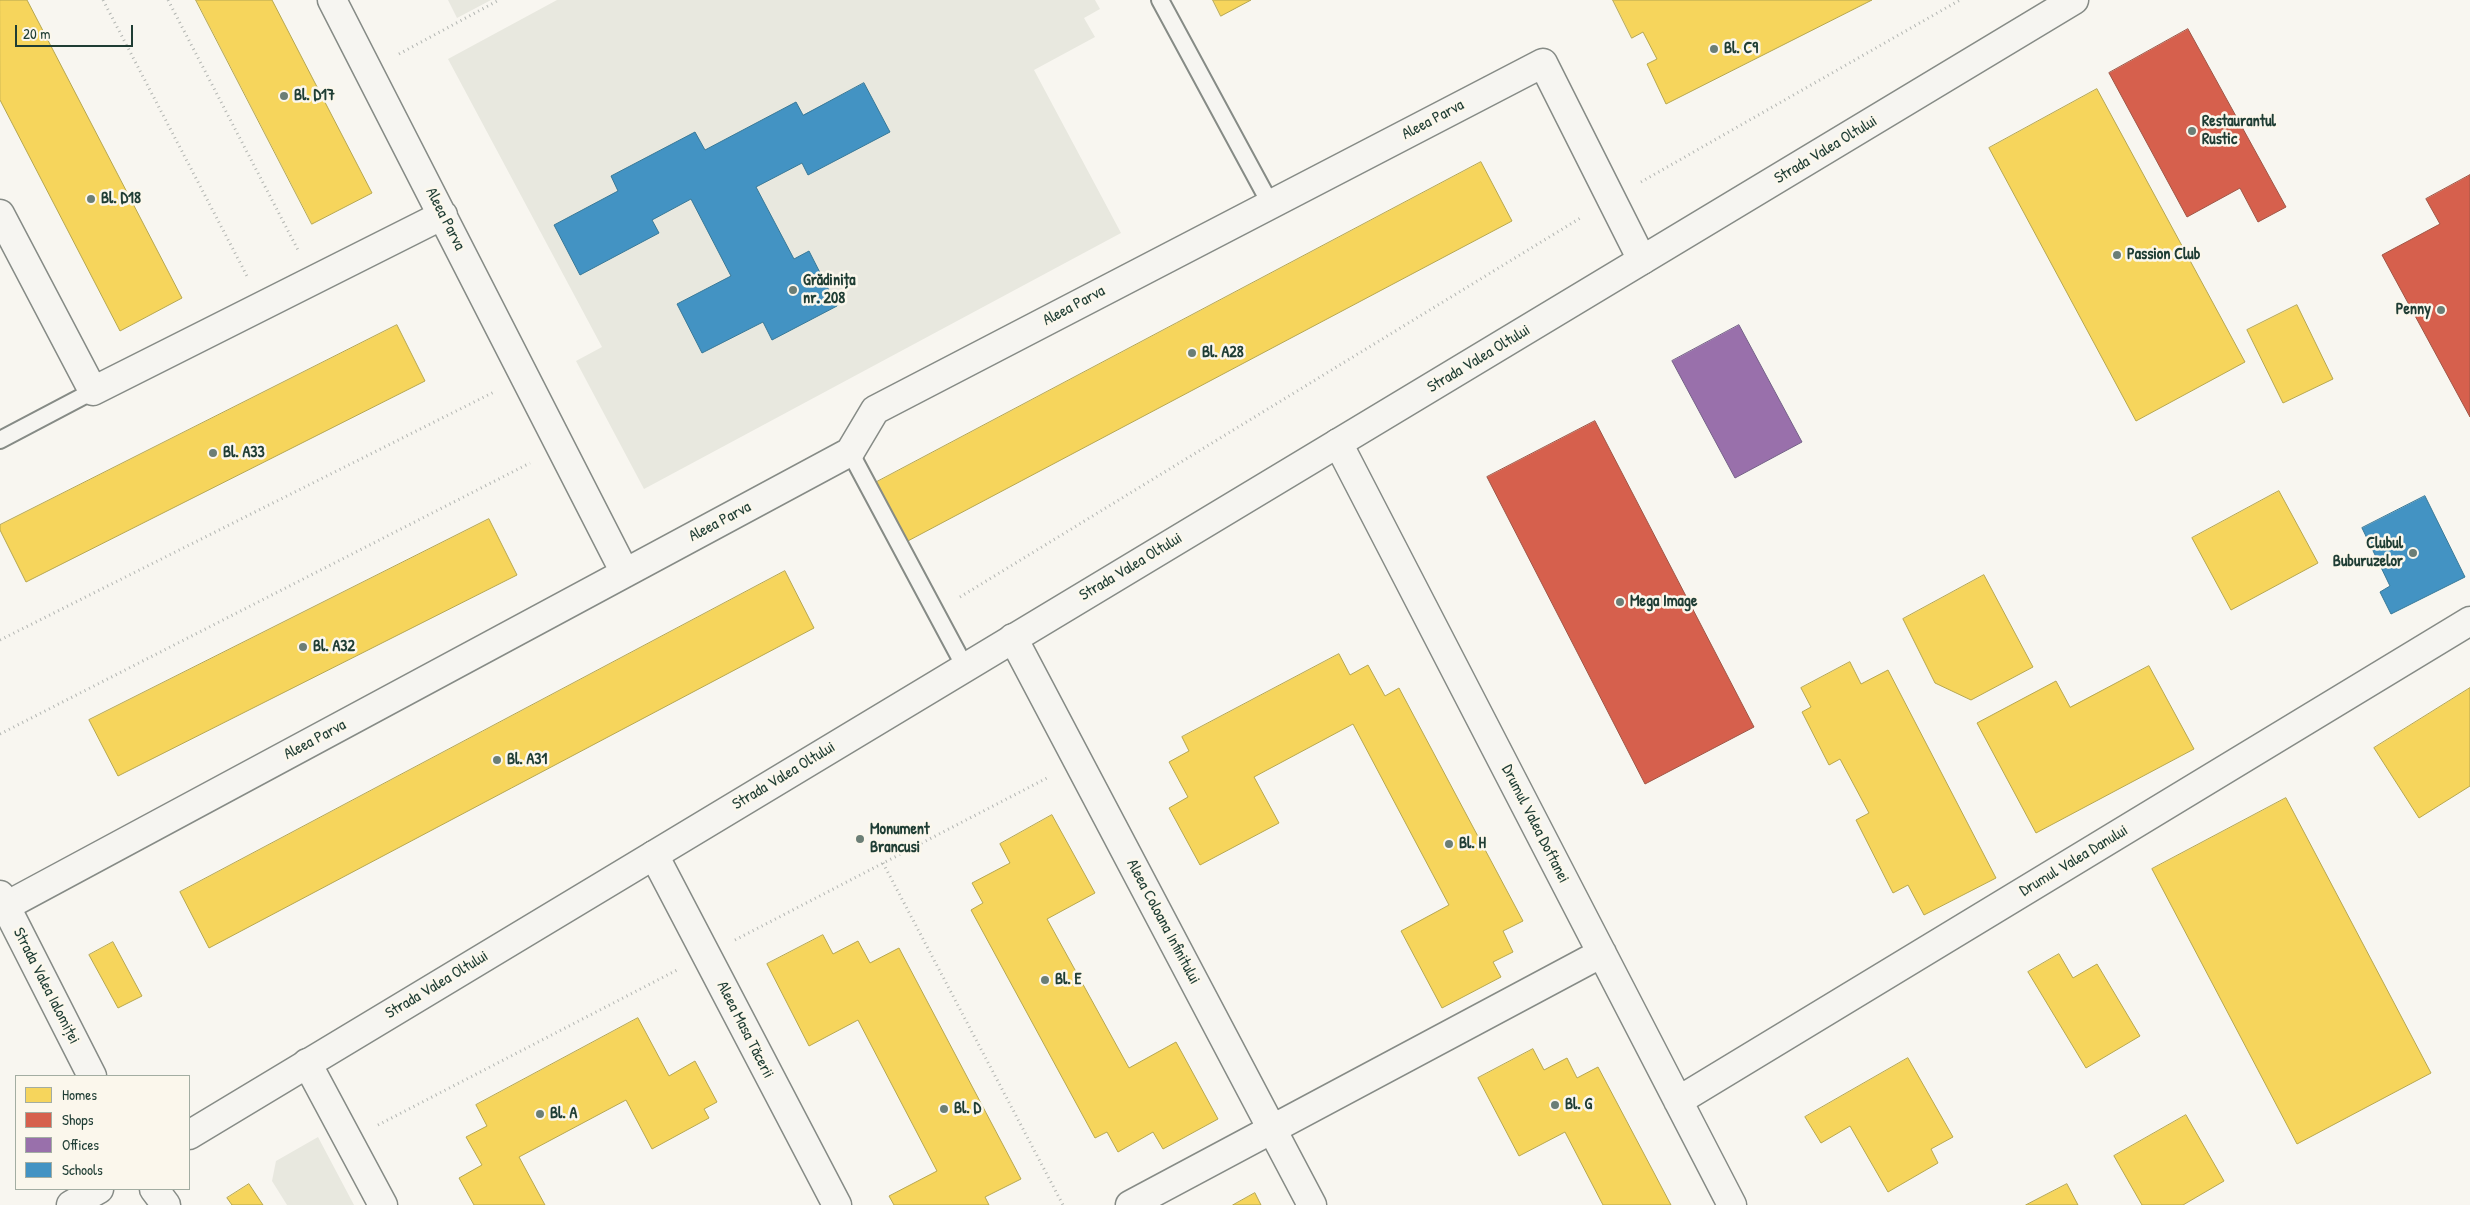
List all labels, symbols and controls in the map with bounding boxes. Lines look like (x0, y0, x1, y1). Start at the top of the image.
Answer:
scale bar (18, 15, 135, 47)
text: 20 m (23, 23, 50, 44)
place label: Bl. C9 (1724, 39, 1758, 59)
marker: Bl. C9 (1708, 43, 1720, 55)
place label: Bl. D17 (294, 86, 335, 106)
marker: Bl. D17 (278, 90, 290, 102)
street label: Aleea Parva (1399, 96, 1467, 144)
street label: Strada Valea Oltului (1771, 112, 1881, 188)
place label: Restaurantul Rustic (2202, 112, 2276, 150)
marker: Restaurantul Rustic (2186, 125, 2198, 137)
street label: Aleea Parva (421, 185, 469, 253)
place label: Bl. D18 (101, 189, 141, 209)
marker: Bl. D18 (85, 193, 97, 205)
place label: Passion Club (2127, 245, 2200, 265)
marker: Passion Club (2111, 249, 2123, 261)
place label: Grădinița nr. 208 (803, 271, 856, 309)
street label: Aleea Parva (1040, 282, 1108, 330)
marker: Grădinița nr. 208 (787, 284, 799, 296)
place label: Penny (2396, 300, 2431, 320)
marker: Penny (2435, 304, 2447, 316)
street label: Strada Valea Oltului (1424, 321, 1534, 397)
place label: Bl. A28 (1202, 343, 1244, 363)
marker: Bl. A28 (1186, 347, 1198, 359)
place label: Bl. A33 (223, 443, 265, 463)
marker: Bl. A33 (207, 447, 219, 459)
street label: Aleea Parva (686, 498, 754, 546)
street label: Strada Valea Oltului (1076, 529, 1186, 605)
place label: Clubul Buburuzelor (2333, 534, 2403, 572)
marker: Clubul Buburuzelor (2407, 547, 2419, 559)
place label: Mega Image (1630, 592, 1697, 612)
marker: Mega Image (1614, 596, 1626, 608)
place label: Bl. A32 (313, 637, 355, 657)
marker: Bl. A32 (297, 641, 309, 653)
street label: Aleea Parva (281, 716, 349, 764)
street label: Strada Valea Oltului (729, 738, 839, 814)
place label: Bl. A31 (507, 750, 547, 770)
marker: Bl. A31 (491, 754, 503, 766)
street label: Drumul Valea Doftanei (1497, 762, 1573, 886)
place label: Monument Brancusi (870, 820, 930, 858)
street label: Drumul Valea Danului (2016, 821, 2132, 901)
marker: Monument Brancusi (854, 833, 866, 845)
place label: Bl. H (1459, 834, 1486, 854)
marker: Bl. H (1443, 838, 1455, 850)
street label: Aleea Coloana Infinitului (1122, 856, 1204, 988)
street label: Strada Valea Ialomiței (8, 925, 84, 1047)
street label: Strada Valea Oltului (382, 947, 492, 1023)
place label: Bl. E (1055, 970, 1082, 990)
marker: Bl. E (1039, 974, 1051, 986)
street label: Aleea Masa Tăcerii (712, 978, 778, 1082)
legend (15, 1075, 190, 1190)
text: Homes (62, 1084, 97, 1105)
place label: Bl. G (1565, 1095, 1592, 1115)
place label: Bl. D (954, 1099, 981, 1119)
marker: Bl. G (1549, 1099, 1561, 1111)
marker: Bl. D (938, 1103, 950, 1115)
place label: Bl. A (550, 1104, 577, 1124)
marker: Bl. A (534, 1108, 546, 1120)
text: Shops (62, 1109, 93, 1130)
text: Offices (62, 1134, 99, 1155)
text: Schools (62, 1159, 103, 1180)

